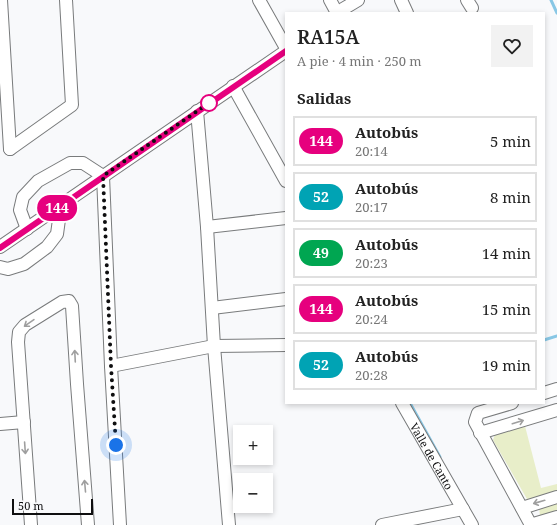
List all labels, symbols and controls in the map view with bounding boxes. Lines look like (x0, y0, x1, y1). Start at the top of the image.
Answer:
text: RA15A (297, 24, 359, 50)
button: heart (491, 25, 533, 67)
text: A pie · 4 min · 250 m (297, 52, 422, 70)
text: Salidas (297, 88, 351, 108)
unlabelled marker (200, 94, 218, 112)
text: Autobús (355, 122, 418, 142)
text: 144 (309, 131, 333, 150)
text: 5 min (490, 131, 531, 151)
text: 20:14 (355, 142, 388, 160)
text: Autobús (355, 178, 418, 198)
text: 52 (313, 187, 329, 206)
text: 8 min (490, 187, 531, 207)
line badge: 144 (34, 195, 80, 221)
text: 144 (45, 198, 69, 217)
text: 20:17 (355, 198, 388, 216)
text: Autobús (355, 234, 418, 254)
text: 49 (313, 243, 329, 262)
text: 14 min (482, 243, 531, 263)
text: 20:23 (355, 254, 388, 272)
text: Autobús (355, 290, 418, 310)
text: 144 (309, 299, 333, 318)
text: 15 min (482, 299, 531, 319)
text: 20:24 (355, 310, 388, 328)
one-way arrow (24, 319, 35, 327)
text: Autobús (355, 346, 418, 366)
one-way arrow (72, 350, 79, 363)
text: 52 (313, 355, 329, 374)
text: 19 min (482, 355, 531, 375)
text: 20:28 (355, 366, 388, 384)
one-way arrow (511, 418, 524, 425)
street label: Valle de Canto (407, 420, 457, 492)
map controls (233, 425, 273, 513)
button: + (233, 425, 273, 465)
your location (106, 435, 126, 455)
one-way arrow (22, 441, 29, 454)
button: − (233, 473, 273, 513)
one-way arrow (81, 480, 88, 493)
scale bar (12, 497, 93, 516)
text: 50 m (18, 498, 44, 513)
one-way arrow (533, 499, 546, 506)

